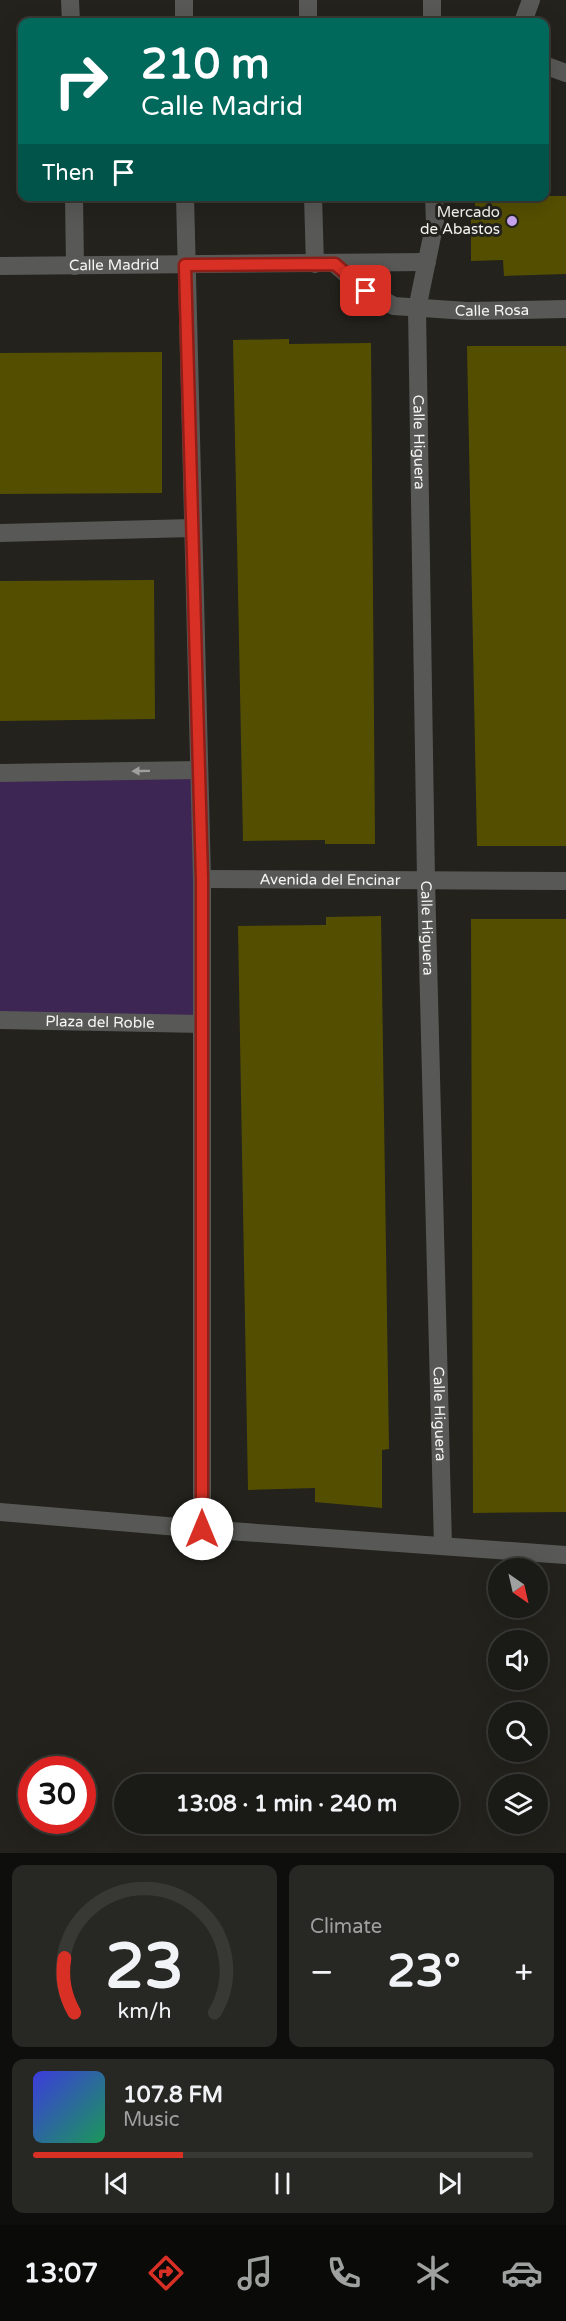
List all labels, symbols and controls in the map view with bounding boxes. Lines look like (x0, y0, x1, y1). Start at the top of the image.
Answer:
text: 210 m (141, 39, 270, 90)
icon: right (42, 42, 120, 120)
text: Calle Madrid (141, 90, 303, 123)
icon: arrive (107, 156, 140, 189)
text: Then (42, 160, 95, 186)
place label: Mercado de Abastos (420, 203, 500, 238)
marker: Mercado de Abastos (505, 214, 519, 228)
street label: Calle Madrid (69, 256, 159, 274)
pin (340, 265, 391, 316)
icon: arrive (349, 274, 382, 307)
street label: Calle Rosa (454, 301, 529, 320)
street label: Calle Higuera (409, 394, 429, 490)
one-way arrow (131, 766, 150, 776)
street label: Avenida del Encinar (259, 870, 401, 889)
street label: Calle Higuera (417, 880, 437, 976)
street label: Plaza del Roble (45, 1012, 155, 1032)
street label: Calle Higuera (429, 1366, 450, 1462)
position arrow (170, 1497, 234, 1561)
north arrow (488, 1558, 548, 1618)
map controls (488, 1558, 548, 1834)
button: sound (488, 1630, 548, 1690)
button: search (488, 1702, 548, 1762)
speed limit sign: 30 (18, 1756, 96, 1834)
button: layers (488, 1774, 548, 1834)
text: 13:08 · 1 min · 240 m (176, 1791, 397, 1817)
text: Climate (310, 1915, 382, 1939)
text: 23 (105, 1930, 184, 2005)
text: 23° (387, 1945, 461, 1999)
text: − (310, 1953, 334, 1992)
text: + (514, 1953, 533, 1992)
text: km/h (118, 1998, 171, 2024)
text: 107.8 FM (123, 2082, 223, 2108)
text: Music (123, 2108, 179, 2132)
icon: previous (100, 2167, 133, 2200)
icon: pause (266, 2167, 299, 2200)
icon: next (433, 2167, 466, 2200)
icon: directions (145, 2252, 187, 2294)
icon: music (234, 2252, 276, 2294)
icon: phone (323, 2252, 365, 2294)
icon: climate (412, 2252, 454, 2294)
icon: car (501, 2252, 543, 2294)
text: 13:07 (23, 2257, 98, 2290)

